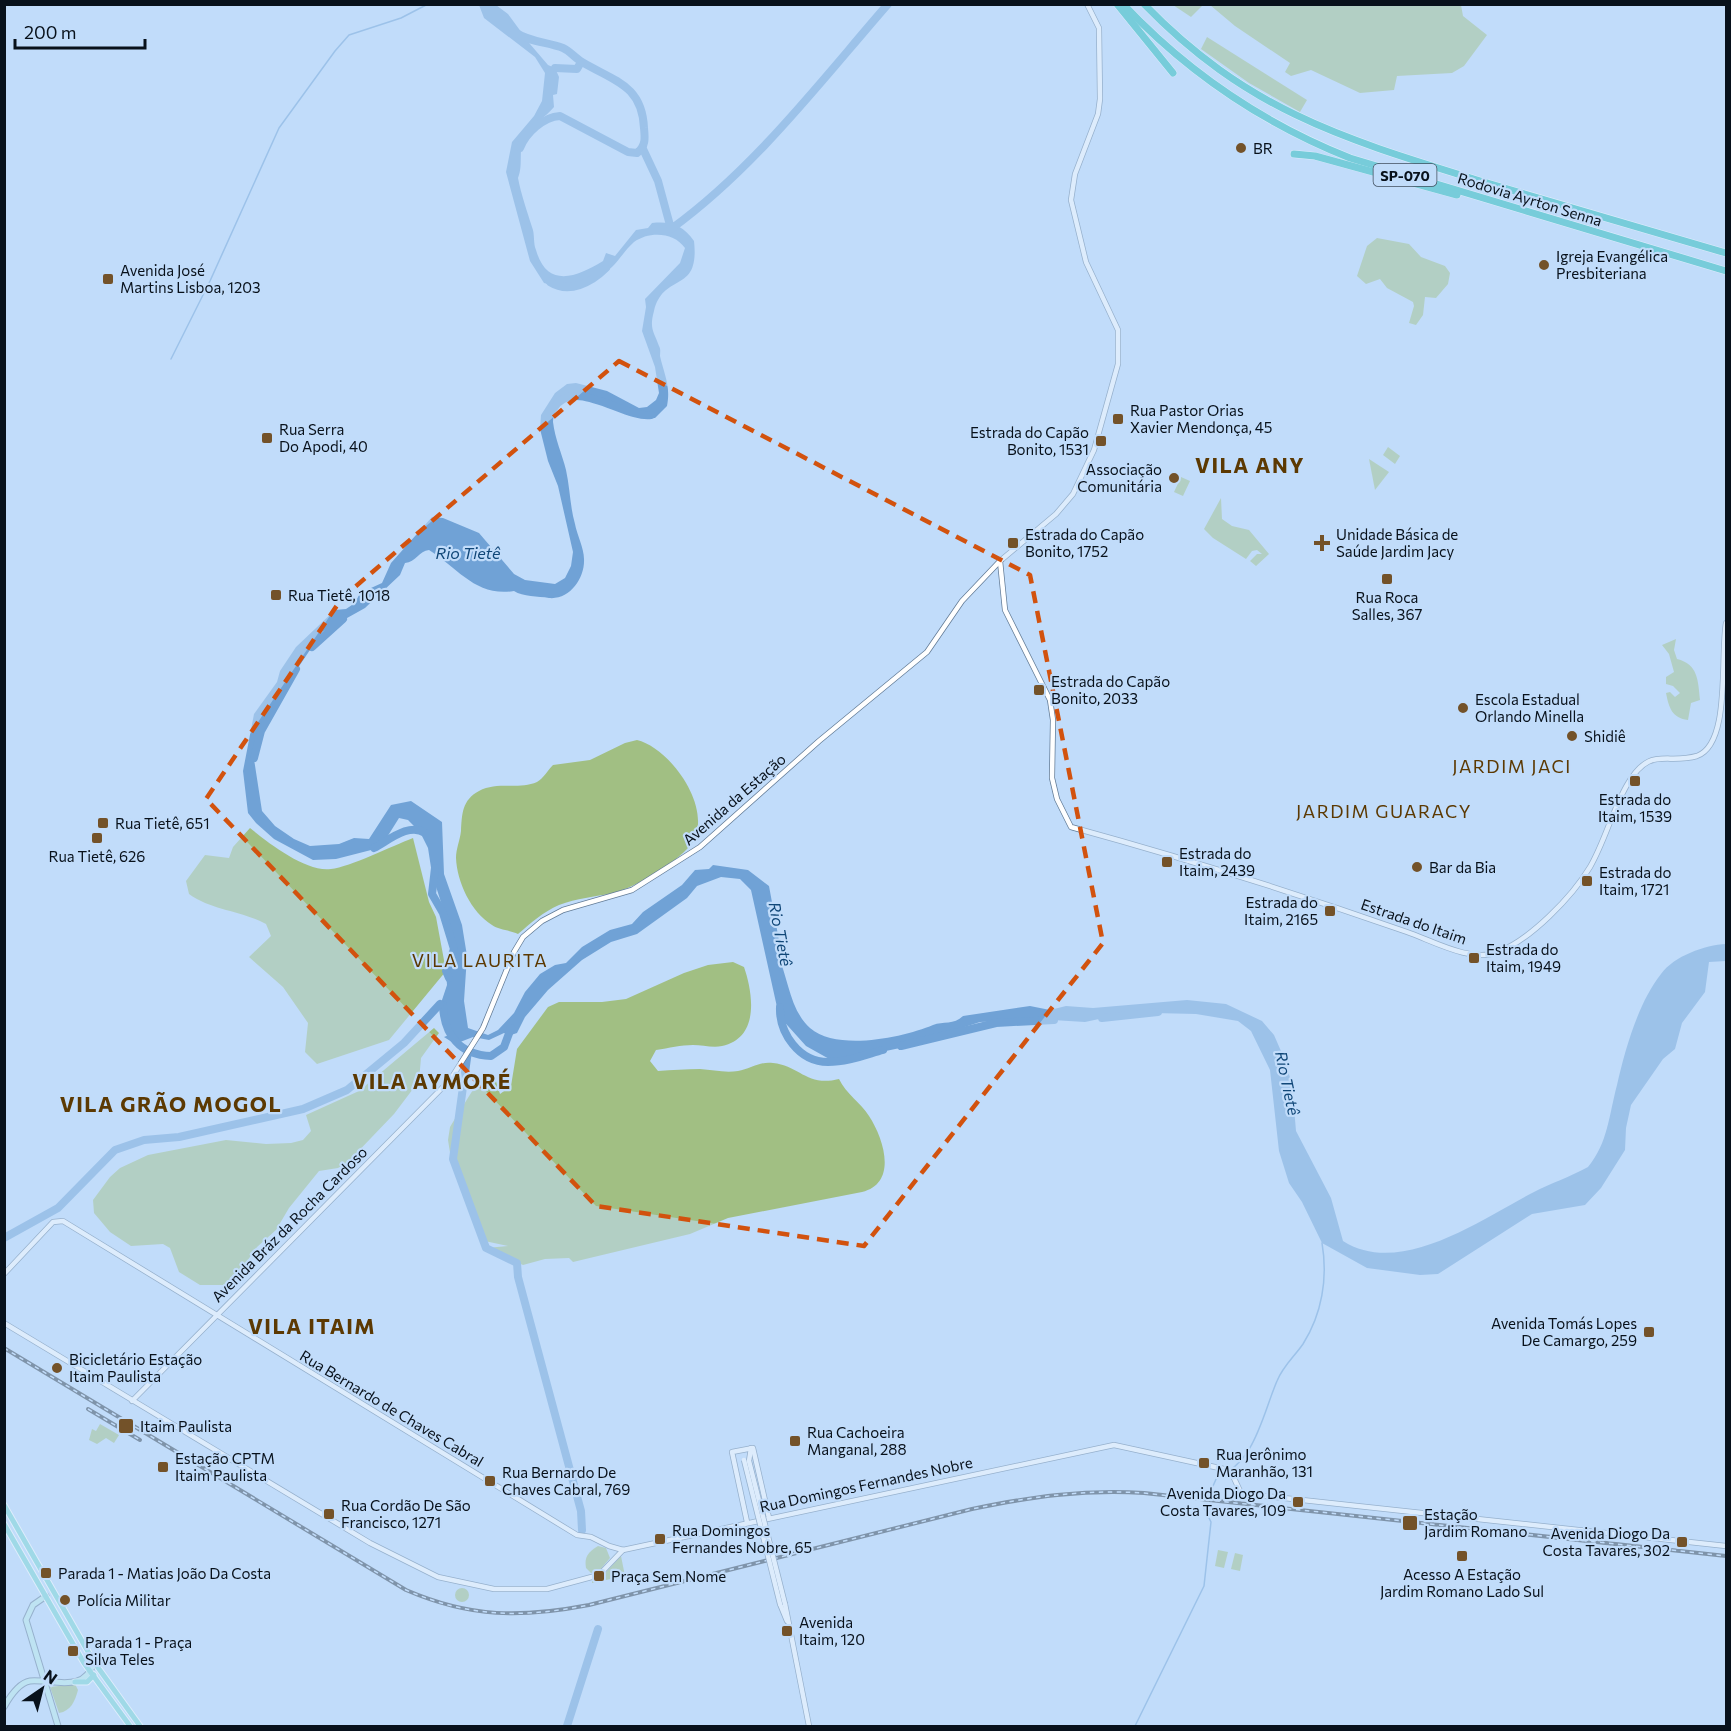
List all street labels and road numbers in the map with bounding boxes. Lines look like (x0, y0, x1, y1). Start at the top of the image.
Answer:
road number: SP-070 (1374, 164, 1436, 186)
street label: Rodovia Ayrton Senna (1456, 168, 1604, 230)
street label: Avenida da Estação (679, 750, 789, 848)
street label: Estrada do Itaim (1359, 895, 1469, 947)
street label: Avenida Bráz da Rocha Cardoso (208, 1143, 370, 1305)
street label: Rua Bernardo de Chaves Cabral (297, 1346, 487, 1470)
street label: Rua Domingos Fernandes Nobre (758, 1453, 974, 1515)

